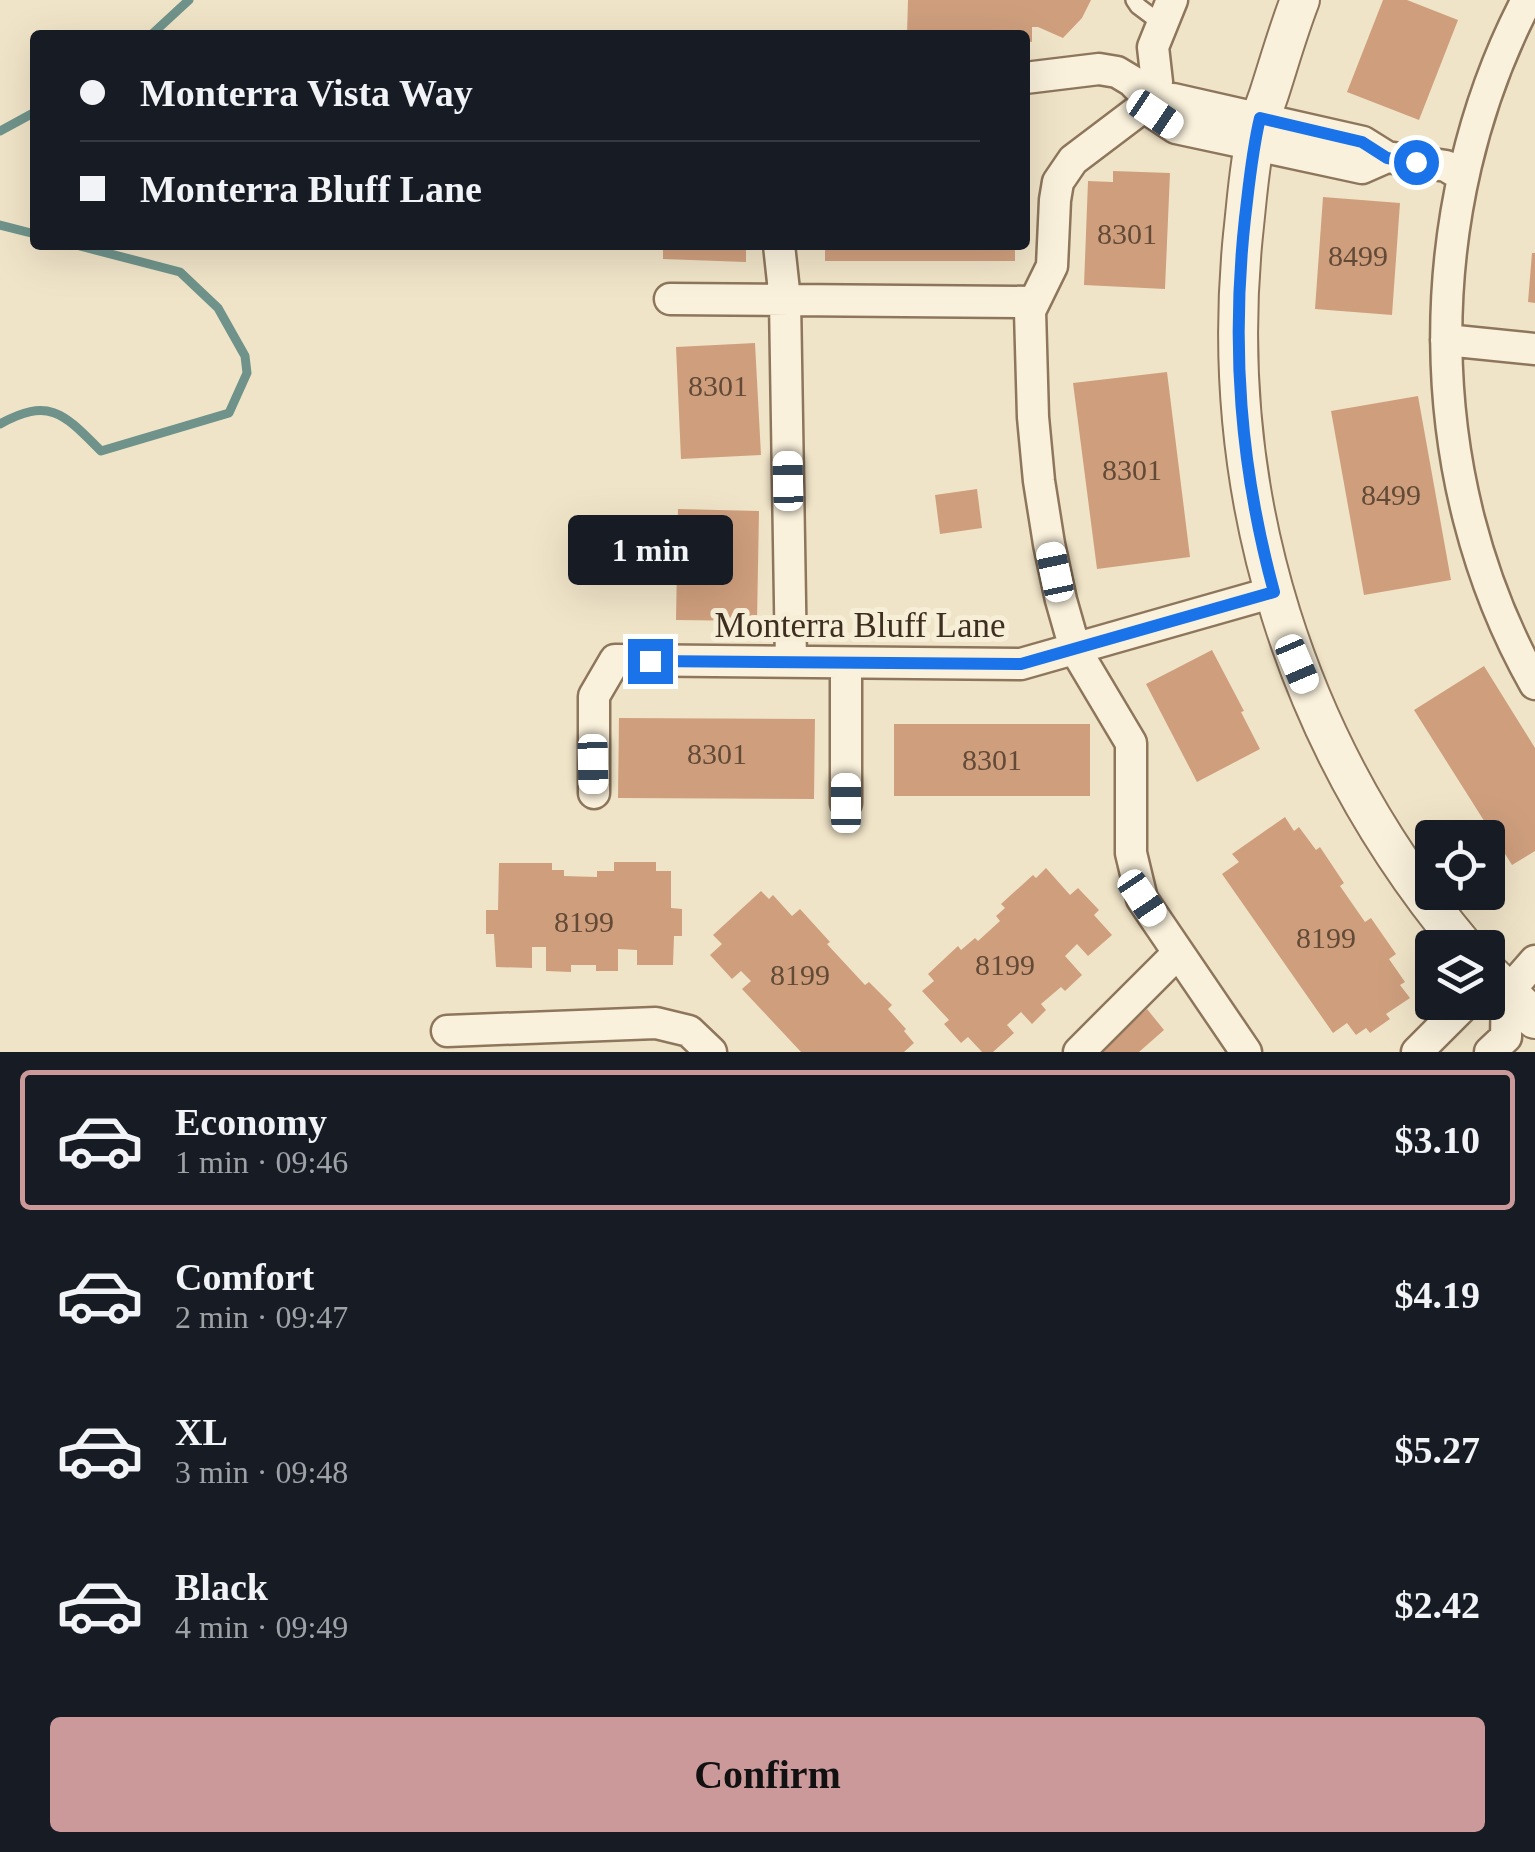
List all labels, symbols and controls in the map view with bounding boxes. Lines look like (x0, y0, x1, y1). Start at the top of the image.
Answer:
text: Monterra Vista Way (140, 72, 473, 114)
car (1122, 85, 1188, 143)
route start (1394, 140, 1439, 185)
text: Monterra Bluff Lane (140, 168, 482, 210)
house number: 8301 (1097, 217, 1157, 250)
house number: 8499 (1328, 239, 1388, 272)
house number: 8301 (688, 369, 748, 402)
car (772, 451, 804, 511)
house number: 8301 (1102, 453, 1162, 486)
house number: 8499 (1361, 478, 1421, 511)
callout: 1 min (568, 516, 732, 586)
text: 1 min (612, 532, 689, 568)
car (1034, 540, 1076, 604)
street label: Monterra Bluff Lane (715, 606, 1005, 645)
car (1271, 631, 1323, 697)
route end (628, 639, 673, 684)
car (577, 734, 609, 794)
house number: 8301 (687, 737, 747, 770)
house number: 8301 (962, 743, 1022, 776)
car (831, 773, 861, 833)
map controls (1415, 820, 1505, 1020)
button: locate (1415, 820, 1505, 910)
car (1113, 865, 1171, 931)
house number: 8199 (554, 905, 614, 938)
house number: 8199 (1296, 921, 1356, 954)
button: layers (1415, 930, 1505, 1020)
house number: 8199 (975, 948, 1035, 981)
house number: 8199 (770, 958, 830, 991)
icon: car (55, 1095, 145, 1185)
text: Economy (175, 1101, 327, 1143)
text: $3.10 (1395, 1119, 1480, 1161)
text: 1 min · 09:46 (175, 1144, 348, 1180)
icon: car (55, 1250, 145, 1340)
text: Comfort (175, 1256, 314, 1298)
text: $4.19 (1395, 1274, 1480, 1316)
text: 2 min · 09:47 (175, 1299, 348, 1335)
icon: car (55, 1405, 145, 1495)
text: XL (175, 1411, 228, 1453)
text: $5.27 (1395, 1429, 1480, 1471)
text: 3 min · 09:48 (175, 1454, 348, 1490)
icon: car (55, 1560, 145, 1650)
text: Black (175, 1566, 268, 1608)
text: $2.42 (1395, 1584, 1480, 1626)
text: 4 min · 09:49 (175, 1609, 348, 1645)
button: Confirm (50, 1717, 1485, 1832)

